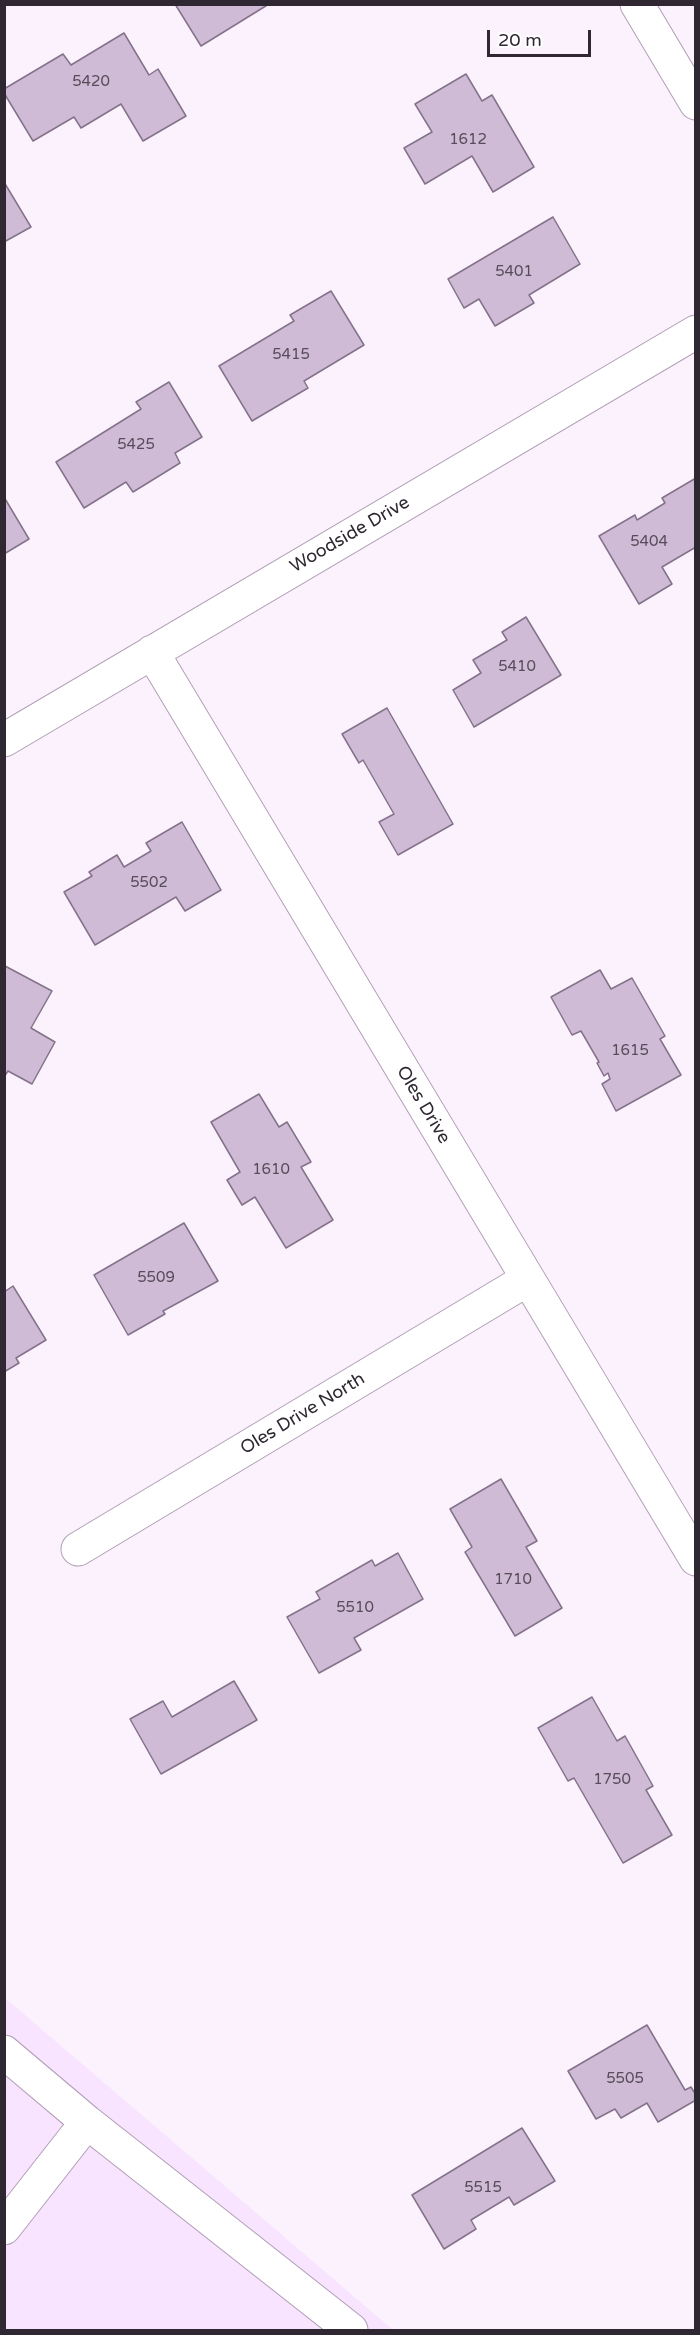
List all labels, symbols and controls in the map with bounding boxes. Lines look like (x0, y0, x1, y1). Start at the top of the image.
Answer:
scale bar (490, 18, 594, 56)
text: 20 m (498, 29, 542, 51)
house number: 5420 (72, 73, 110, 91)
house number: 1612 (449, 131, 487, 149)
house number: 5401 (495, 263, 533, 281)
house number: 5415 (272, 346, 310, 364)
house number: 5425 (117, 436, 155, 454)
street label: Woodside Drive (286, 492, 414, 578)
house number: 5404 (630, 533, 668, 551)
house number: 5410 (498, 658, 536, 676)
house number: 5502 (130, 874, 168, 892)
house number: 1615 (611, 1042, 649, 1060)
street label: Oles Drive (391, 1062, 455, 1148)
house number: 1610 (252, 1161, 290, 1179)
house number: 5509 (137, 1269, 175, 1287)
street label: Oles Drive North (237, 1368, 369, 1460)
house number: 1710 (494, 1571, 532, 1589)
house number: 5510 (336, 1599, 374, 1617)
house number: 1750 (593, 1771, 631, 1789)
house number: 5505 (606, 2070, 644, 2088)
house number: 5515 (464, 2179, 502, 2197)

